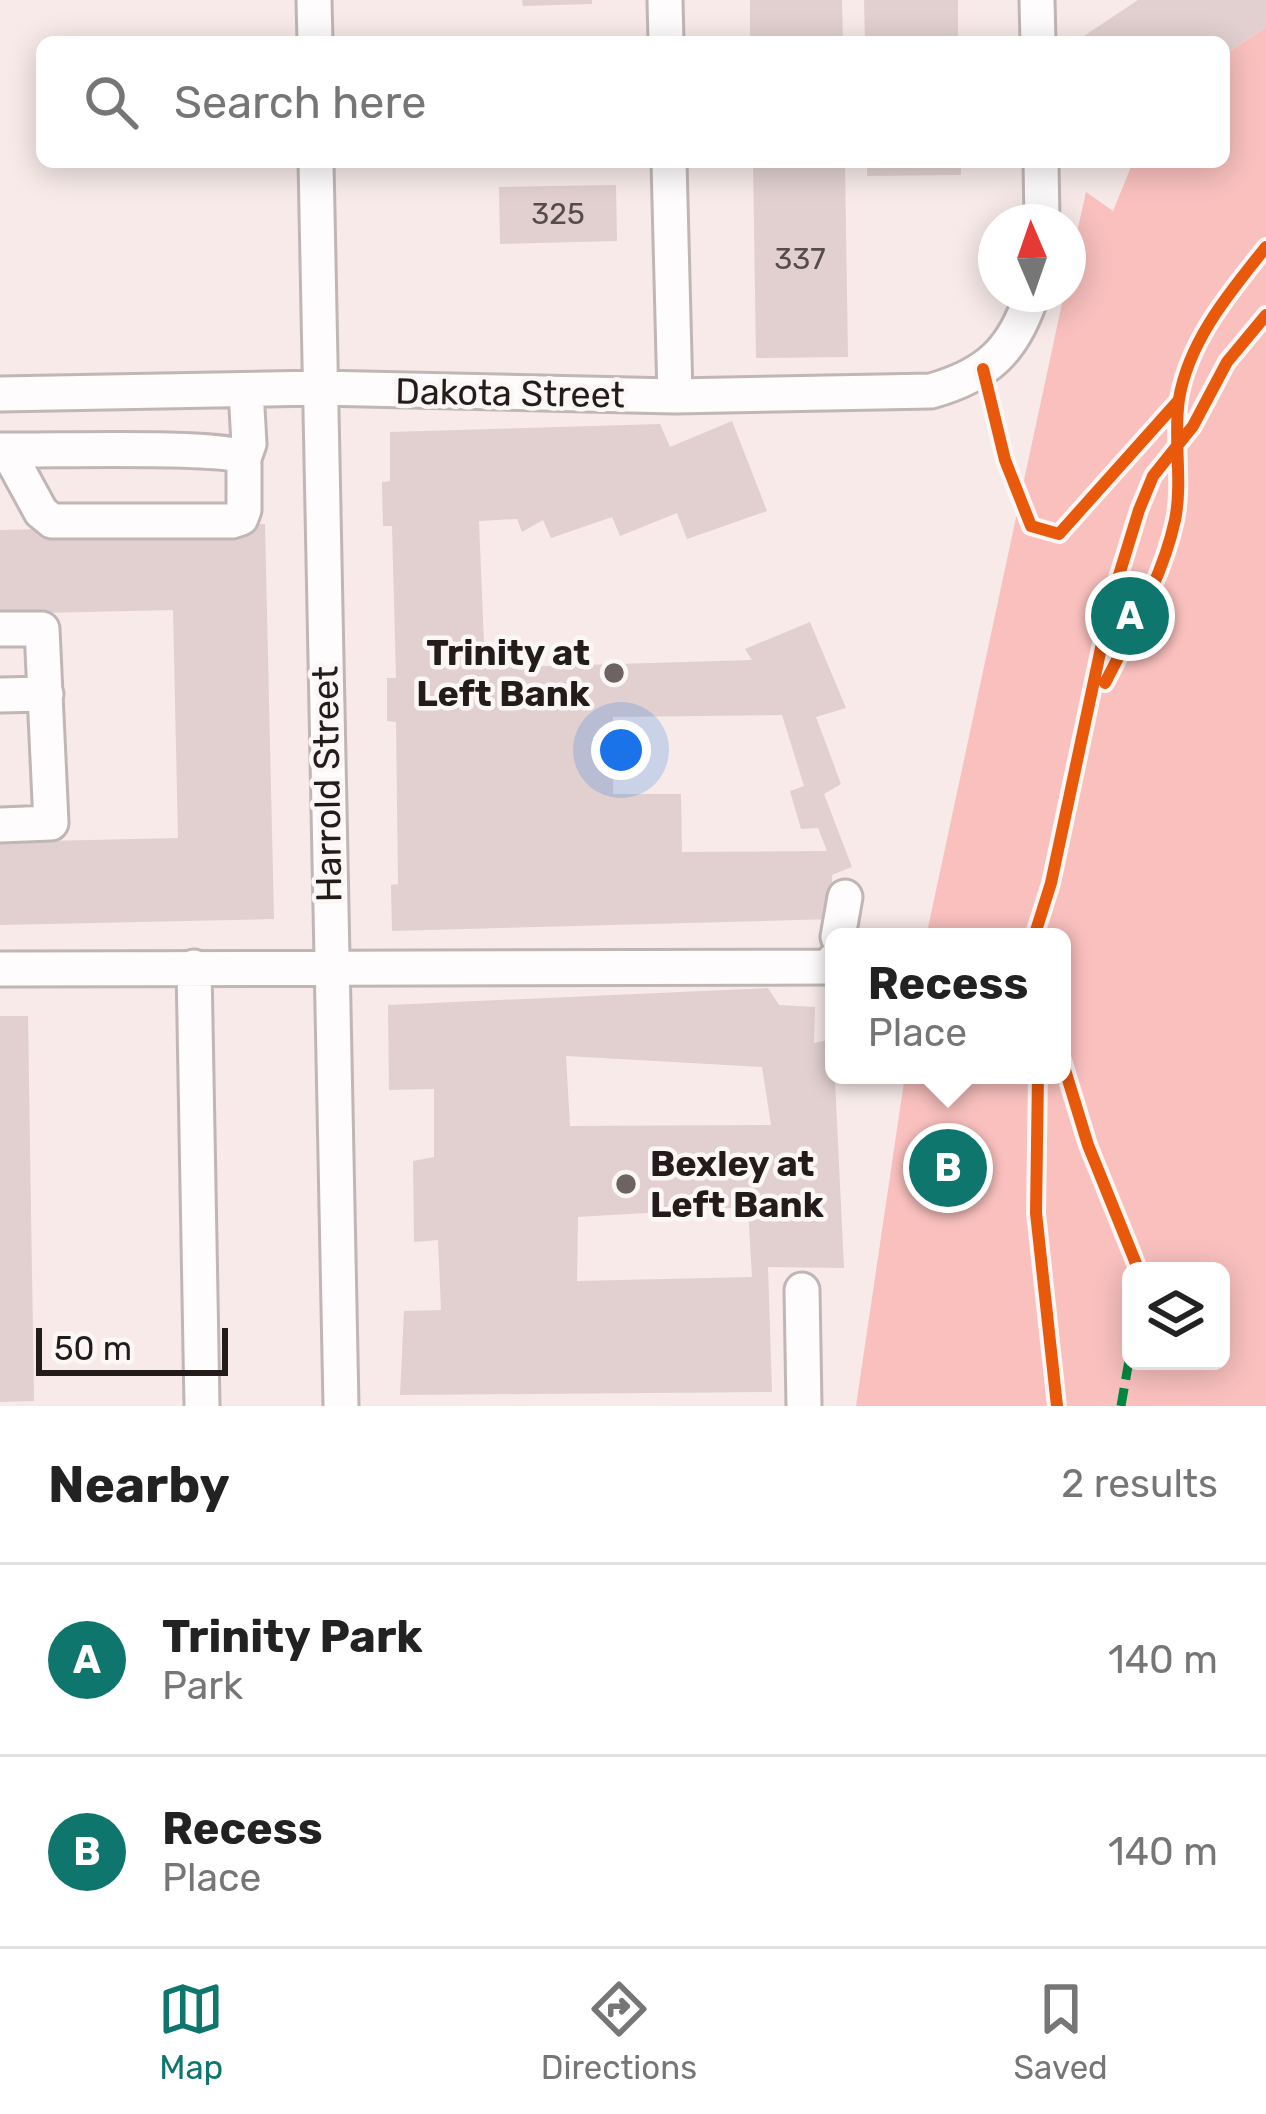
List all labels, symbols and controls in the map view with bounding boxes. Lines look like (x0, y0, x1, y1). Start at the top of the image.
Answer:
search box (36, 36, 1230, 168)
icon: search (78, 69, 144, 135)
text: Search here (174, 76, 426, 129)
house number: 325 (531, 196, 585, 232)
north arrow (978, 204, 1086, 312)
house number: 337 (774, 241, 826, 277)
street label: Dakota Street (395, 369, 625, 417)
pin: A (1091, 571, 1169, 661)
place label: Trinity at Left Bank (416, 631, 590, 715)
marker: Trinity at Left Bank (601, 660, 627, 686)
street label: Harrold Street (303, 665, 351, 903)
your location (591, 720, 651, 780)
popup (825, 928, 1071, 1084)
text: Recess (868, 957, 1028, 1010)
text: Place (868, 1010, 967, 1056)
pin: B (909, 1123, 987, 1213)
place label: Bexley at Left Bank (650, 1142, 824, 1226)
marker: Bexley at Left Bank (613, 1171, 639, 1197)
map controls (1122, 1262, 1230, 1370)
button: layers (1122, 1262, 1230, 1370)
scale bar (36, 1322, 228, 1375)
text: 50 m (54, 1329, 132, 1368)
text: Nearby (48, 1454, 230, 1515)
text: 2 results (1061, 1461, 1218, 1507)
text: Trinity Park (162, 1610, 423, 1663)
text: A (73, 1637, 101, 1683)
text: 140 m (1108, 1637, 1218, 1683)
text: Park (162, 1663, 243, 1709)
text: Recess (162, 1802, 323, 1855)
text: B (73, 1829, 101, 1875)
text: 140 m (1108, 1829, 1218, 1875)
text: Place (162, 1855, 261, 1901)
tab: Map (158, 1976, 224, 2087)
tab: Directions (541, 1976, 697, 2087)
tab: Saved (1014, 1976, 1108, 2087)

